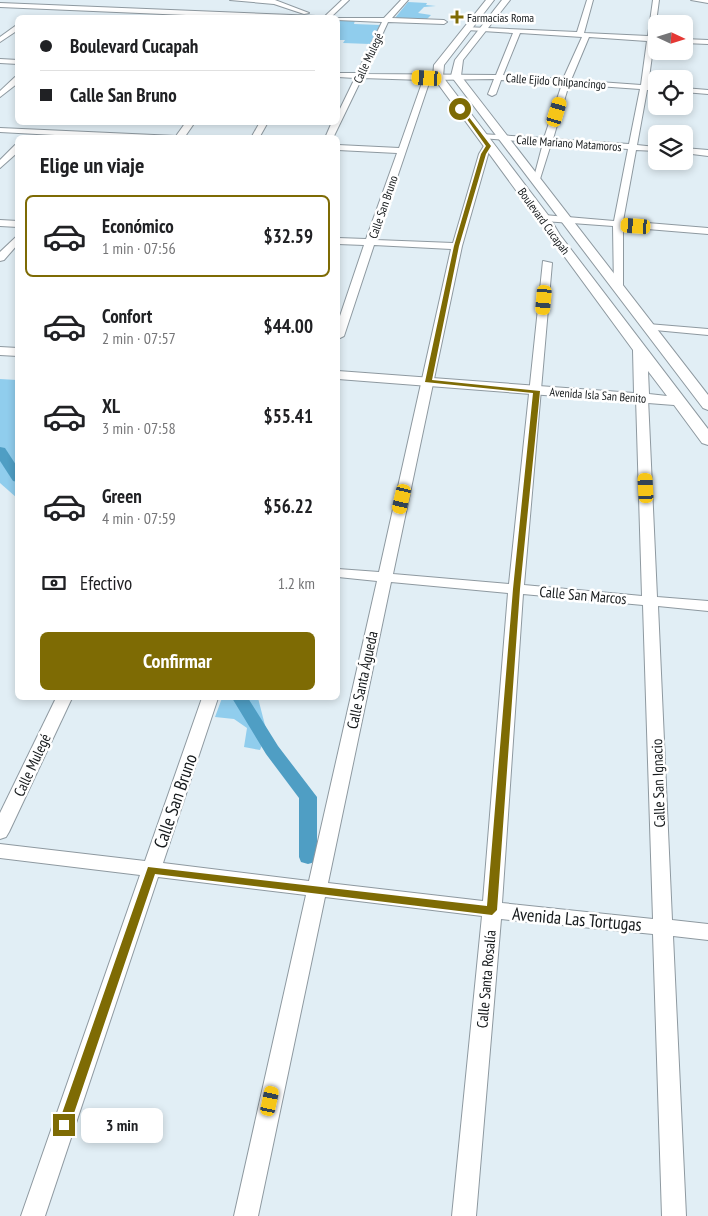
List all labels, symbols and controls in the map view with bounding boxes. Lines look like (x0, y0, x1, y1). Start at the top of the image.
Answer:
place label: Farmacias Roma (467, 10, 534, 25)
marker: Farmacias Roma (451, 11, 463, 23)
north arrow (648, 15, 692, 60)
map controls (648, 15, 693, 170)
street label: Calle Mulegé (350, 30, 386, 86)
text: Boulevard Cucapah (70, 34, 198, 58)
car (411, 70, 442, 86)
street label: Calle Ejido Chilpancingo (505, 70, 607, 92)
button: locate (648, 70, 693, 115)
text: Calle San Bruno (70, 83, 177, 107)
car (545, 95, 568, 129)
route start (449, 98, 471, 120)
button: layers (648, 125, 693, 170)
street label: Calle Mariano Matamoros (516, 132, 622, 154)
text: Elige un viaje (40, 151, 144, 179)
street label: Calle San Bruno (365, 174, 401, 240)
street label: Boulevard Cucapah (515, 185, 573, 257)
icon: car (42, 214, 87, 259)
text: Económico (102, 214, 174, 238)
car (620, 217, 651, 235)
text: $32.59 (264, 224, 313, 248)
text: 1 min · 07:56 (102, 238, 176, 258)
car (535, 284, 552, 316)
icon: car (42, 304, 87, 349)
text: Confort (102, 304, 152, 328)
text: $44.00 (264, 314, 313, 338)
text: 2 min · 07:57 (102, 328, 176, 348)
street label: Avenida Isla San Benito (549, 384, 647, 406)
icon: car (42, 394, 87, 439)
text: XL (102, 394, 120, 418)
text: $55.41 (264, 404, 313, 428)
text: 3 min · 07:58 (102, 418, 176, 438)
car (637, 473, 654, 503)
car (391, 483, 412, 515)
icon: car (42, 484, 87, 529)
text: Green (102, 484, 142, 508)
text: $56.22 (264, 494, 313, 518)
text: 4 min · 07:59 (102, 508, 176, 528)
icon: cash (40, 569, 68, 597)
text: Efectivo (80, 571, 132, 595)
text: 1.2 km (278, 573, 315, 593)
street label: Calle San Marcos (539, 582, 627, 608)
street label: Calle Santa Águeda (342, 629, 382, 731)
button: Confirmar (40, 632, 315, 690)
street label: Calle Mulegé (9, 730, 55, 800)
street label: Calle San Ignacio (647, 738, 669, 828)
street label: Calle San Bruno (148, 751, 202, 851)
street label: Avenida Las Tortugas (511, 902, 643, 936)
street label: Calle Santa Rosalía (472, 929, 500, 1029)
car (259, 1085, 280, 1117)
callout: 3 min (82, 1108, 164, 1142)
route end (53, 1114, 75, 1136)
text: 3 min (106, 1115, 138, 1135)

